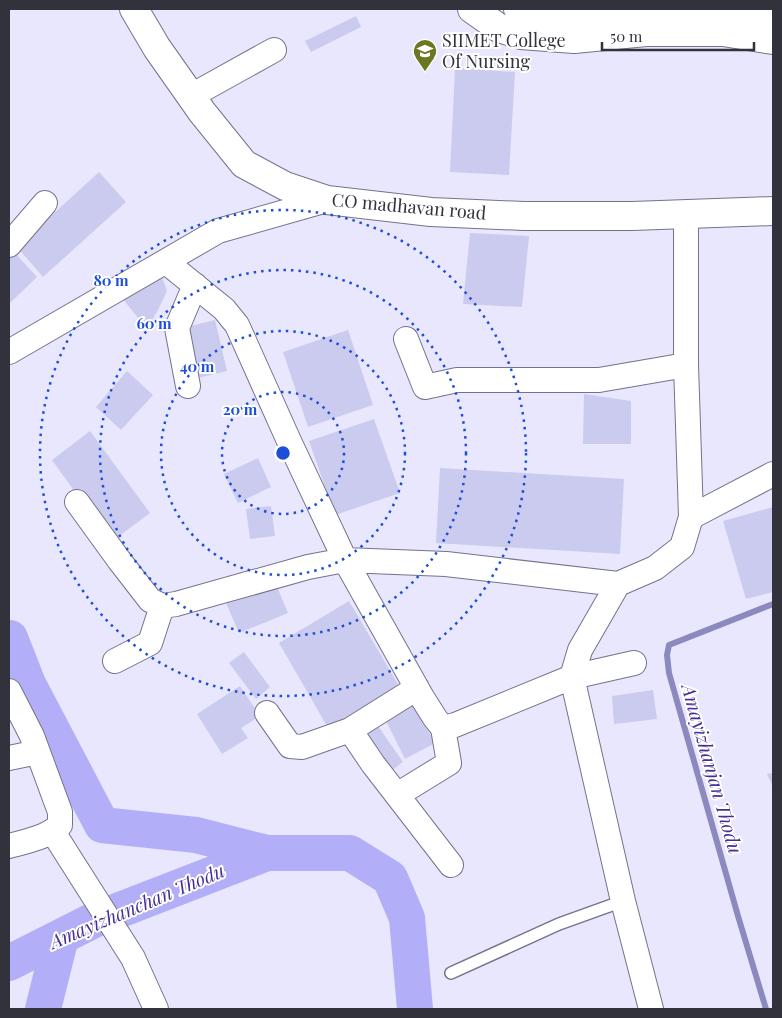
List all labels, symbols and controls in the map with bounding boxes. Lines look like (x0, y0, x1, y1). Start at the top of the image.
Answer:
scale bar (602, 20, 754, 52)
text: 50 m (610, 26, 643, 46)
place label: SIIMET College Of Nursing (442, 28, 566, 73)
school or university icon: SIIMET College Of Nursing (412, 38, 438, 72)
street label: CO madhavan road (331, 187, 488, 225)
text: 80 m (93, 270, 129, 290)
text: 60 m (136, 313, 172, 333)
text: 40 m (180, 356, 215, 376)
text: 20 m (223, 399, 258, 419)
centre of rings (274, 444, 292, 462)
water label: Amayizhanjan Thodu (676, 679, 750, 856)
water label: Amayizhanchan Thodu (43, 856, 228, 955)

